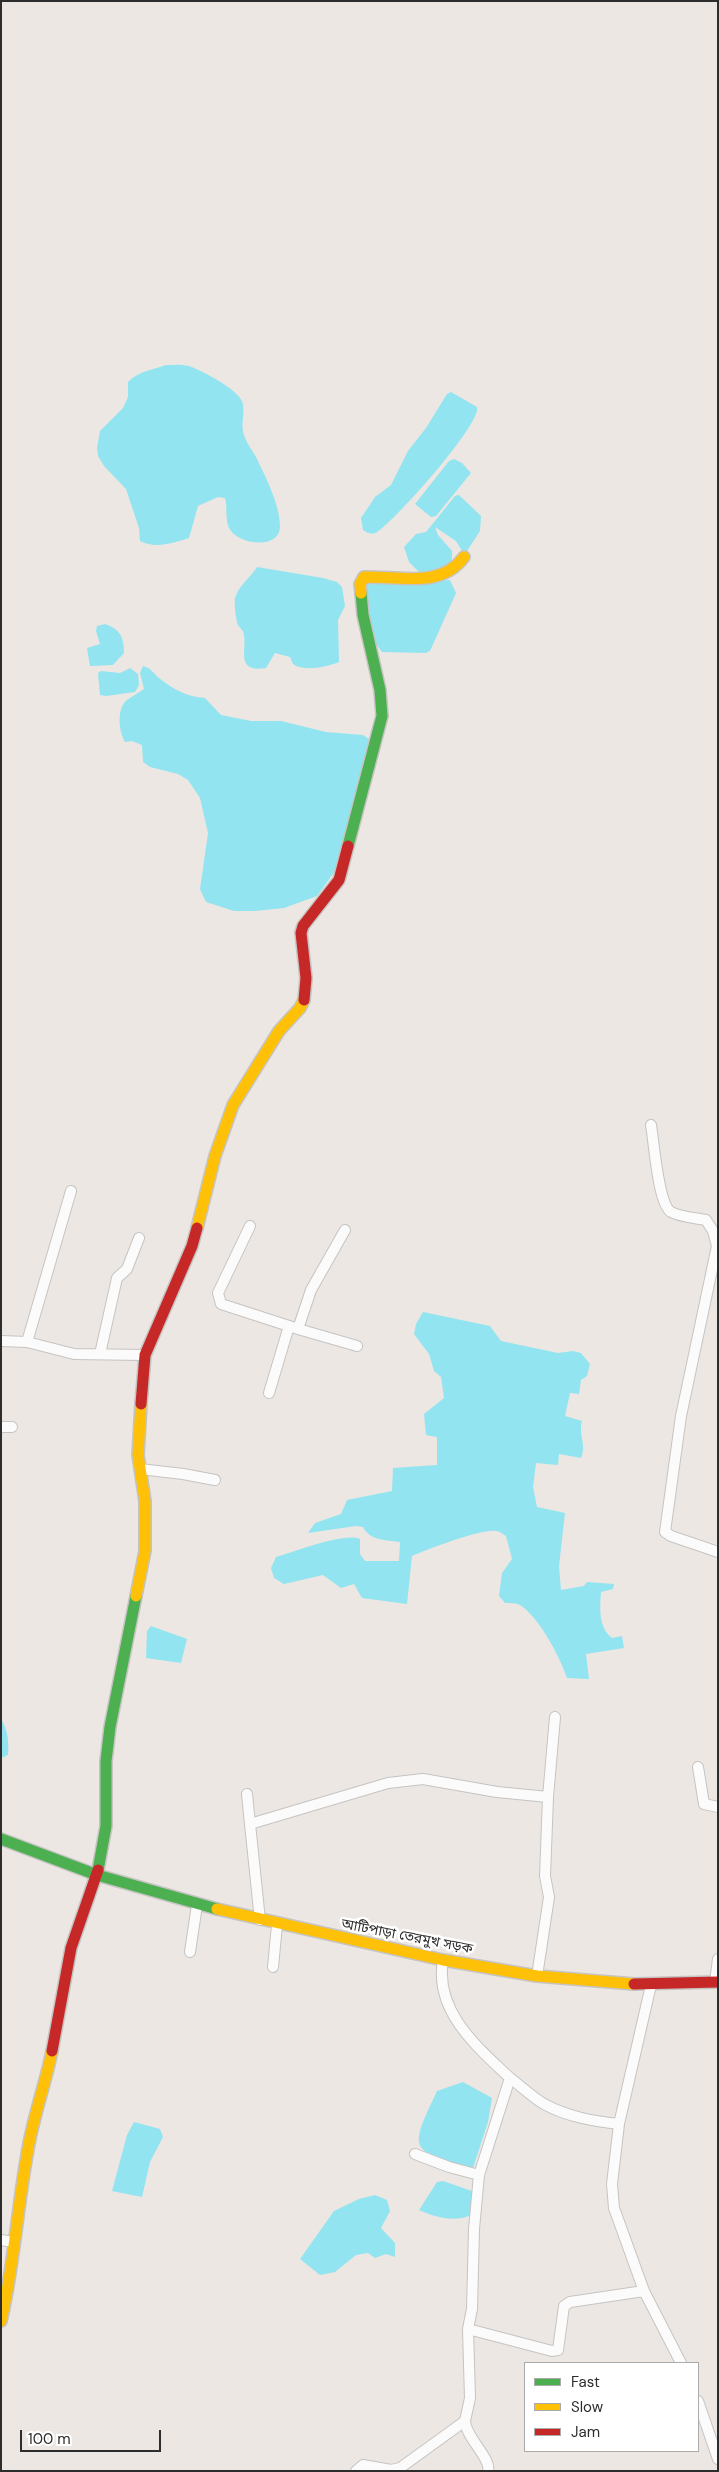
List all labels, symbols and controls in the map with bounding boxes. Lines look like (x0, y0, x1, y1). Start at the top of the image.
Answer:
street label: আটিপাড়া তেরমুখ সড়ক (340, 1916, 474, 1958)
legend (524, 2362, 699, 2452)
text: Fast (571, 2372, 600, 2392)
text: Slow (571, 2397, 603, 2417)
scale bar (22, 2420, 164, 2452)
text: Jam (571, 2422, 600, 2442)
text: 100 m (28, 2429, 71, 2449)

